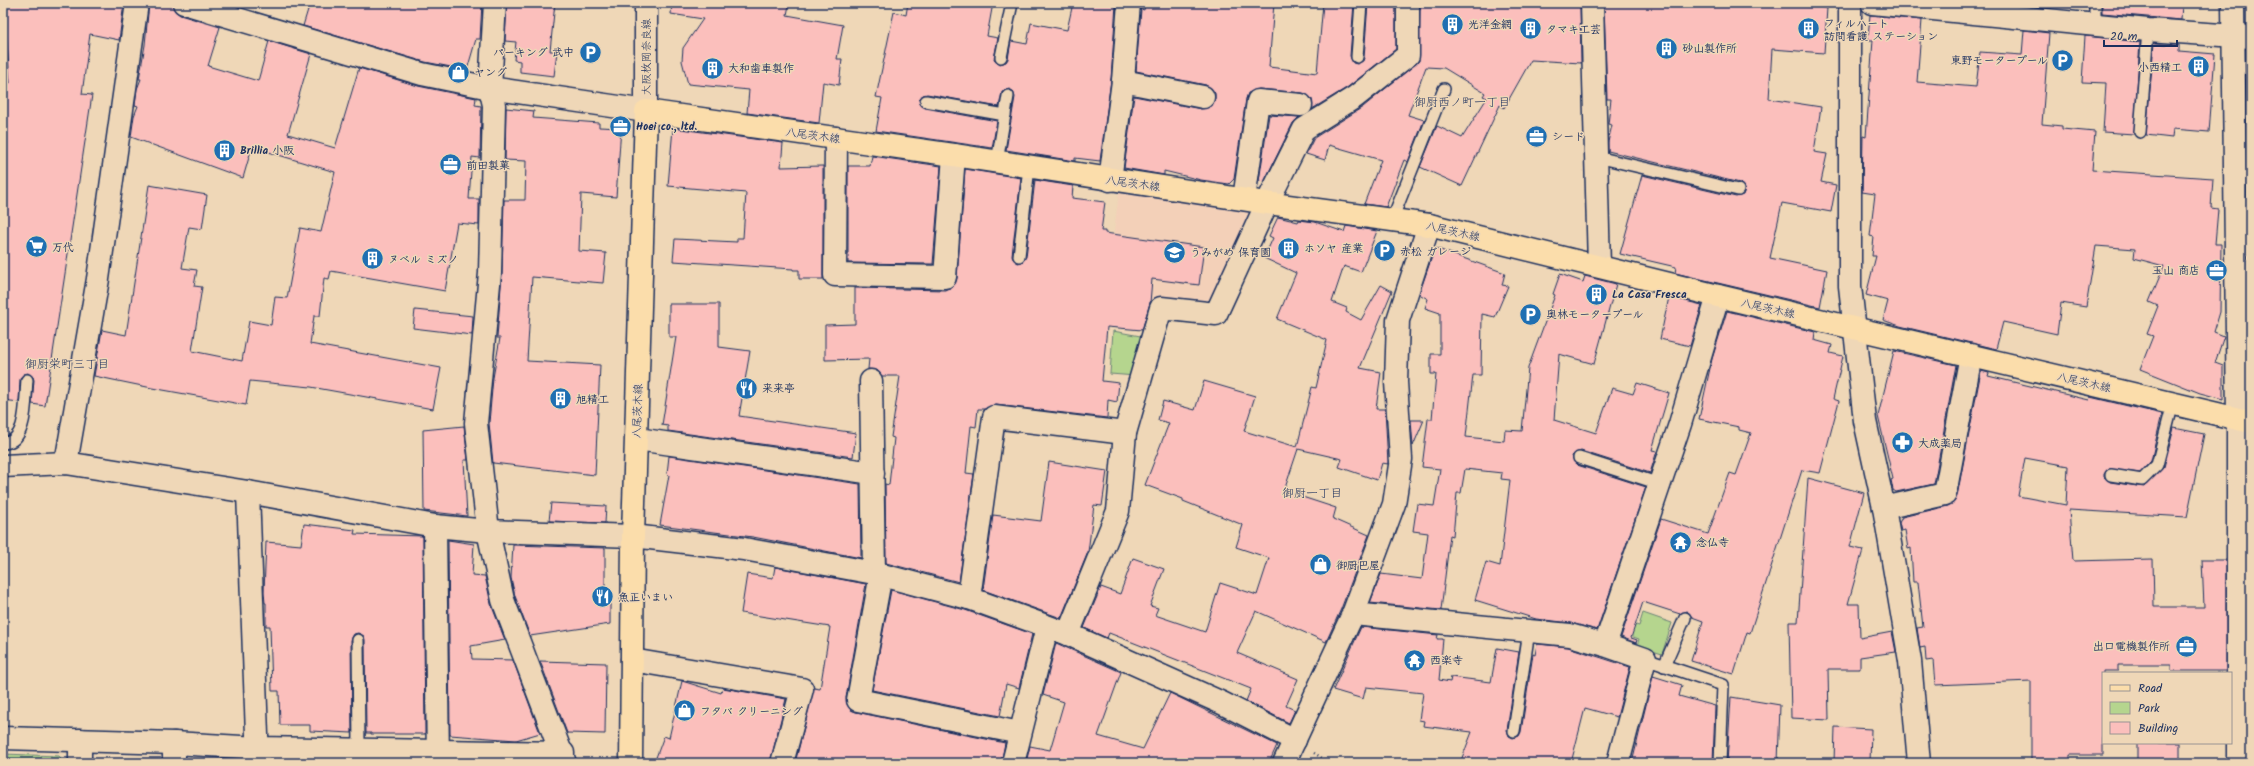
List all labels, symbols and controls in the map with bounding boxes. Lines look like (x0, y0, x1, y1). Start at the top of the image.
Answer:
building icon: 光洋金網 (1439, 11, 1465, 37)
place label: フィルハート 訪問看護 ステーション (1824, 15, 1938, 46)
place label: 光洋金網 (1468, 16, 1512, 34)
building icon: タマキ工芸 (1517, 16, 1543, 42)
building icon: フィルハート 訪問看護 ステーション (1795, 16, 1821, 42)
street label: 大阪枚岡奈良線 (638, 19, 656, 96)
place label: タマキ工芸 (1546, 21, 1601, 39)
scale bar (2104, 22, 2177, 48)
text: 20 m (2110, 27, 2138, 46)
building icon: 砂山製作所 (1653, 35, 1679, 61)
parking icon: パーキング 武中 (577, 39, 603, 65)
place label: 砂山製作所 (1682, 40, 1737, 58)
place label: パーキング 武中 (493, 44, 574, 62)
parking icon: 東野モータープール (2050, 47, 2076, 73)
place label: 東野モータープール (1951, 52, 2048, 70)
building icon: 小西精工 (2185, 54, 2211, 80)
building icon: 大和歯車製作 (700, 55, 726, 81)
shop icon: ヤング (446, 59, 472, 85)
place label: 小西精工 (2138, 59, 2182, 77)
place label: 大和歯車製作 (728, 60, 794, 78)
place label: ヤング (474, 64, 507, 82)
district label: 御厨西ノ町一丁目 (1414, 93, 1510, 112)
office icon: Hoei co., ltd. (607, 113, 633, 139)
place label: Hoei co., ltd. (636, 118, 698, 136)
street label: 八尾茨木線 (784, 123, 841, 149)
office icon: シード (1523, 123, 1549, 149)
place label: シード (1552, 128, 1585, 146)
building icon: Brillia 小阪 (212, 137, 238, 163)
place label: Brillia 小阪 (240, 142, 294, 160)
office icon: 前田製菓 (437, 152, 463, 178)
place label: 前田製菓 (466, 157, 510, 175)
street label: 八尾茨木線 (1104, 171, 1161, 197)
street label: 八尾茨木線 (1424, 217, 1482, 247)
supermarket icon: 万代 (23, 234, 49, 260)
building icon: ホソヤ 産業 (1276, 235, 1302, 261)
parking icon: 赤松 ガレージ (1372, 238, 1398, 264)
place label: 万代 (52, 239, 74, 257)
school or university icon: うみがめ 保育園 (1161, 239, 1187, 265)
place label: ホソヤ 産業 (1304, 240, 1363, 258)
place label: 赤松 ガレージ (1400, 243, 1471, 261)
place label: うみがめ 保育園 (1190, 244, 1271, 262)
building icon: ヌベル ミズノ (360, 246, 386, 272)
place label: ヌベル ミズノ (388, 251, 458, 269)
office icon: 玉山 商店 (2203, 257, 2229, 283)
place label: 玉山 商店 (2152, 262, 2200, 280)
building icon: La Casa Fresca (1584, 281, 1610, 307)
place label: La Casa Fresca (1612, 286, 1687, 304)
street label: 八尾茨木線 (1739, 294, 1797, 324)
parking icon: 奥林モータープール (1518, 301, 1544, 327)
place label: 奥林モータープール (1546, 306, 1643, 324)
district label: 御厨栄町三丁目 (25, 355, 109, 374)
street label: 八尾茨木線 (2055, 368, 2113, 398)
restaurant icon: 来来亭 (734, 375, 760, 401)
place label: 来来亭 (762, 380, 795, 398)
street label: 八尾茨木線 (628, 383, 648, 439)
building icon: 旭精工 (547, 386, 573, 412)
place label: 旭精工 (576, 391, 609, 409)
pharmacy icon: 大成薬局 (1889, 430, 1915, 456)
place label: 大成薬局 (1918, 435, 1962, 453)
district label: 御厨一丁目 (1282, 484, 1342, 503)
temple icon: 念仏寺 (1667, 529, 1693, 555)
place label: 念仏寺 (1696, 534, 1729, 552)
shop icon: 御厨巴屋 (1307, 552, 1333, 578)
place label: 御厨巴屋 (1336, 557, 1380, 575)
restaurant icon: 魚正いまい (589, 584, 615, 610)
place label: 魚正いまい (618, 589, 673, 607)
office icon: 出口電機製作所 (2173, 633, 2199, 659)
place label: 出口電機製作所 (2093, 638, 2170, 656)
temple icon: 西楽寺 (1401, 647, 1427, 673)
place label: 西楽寺 (1430, 652, 1463, 670)
legend (2102, 672, 2232, 744)
text: Road (2138, 679, 2163, 698)
shop icon: フタバ クリーニング (672, 698, 698, 724)
text: Park (2138, 699, 2160, 718)
place label: フタバ クリーニング (700, 703, 803, 721)
text: Building (2138, 719, 2178, 738)

